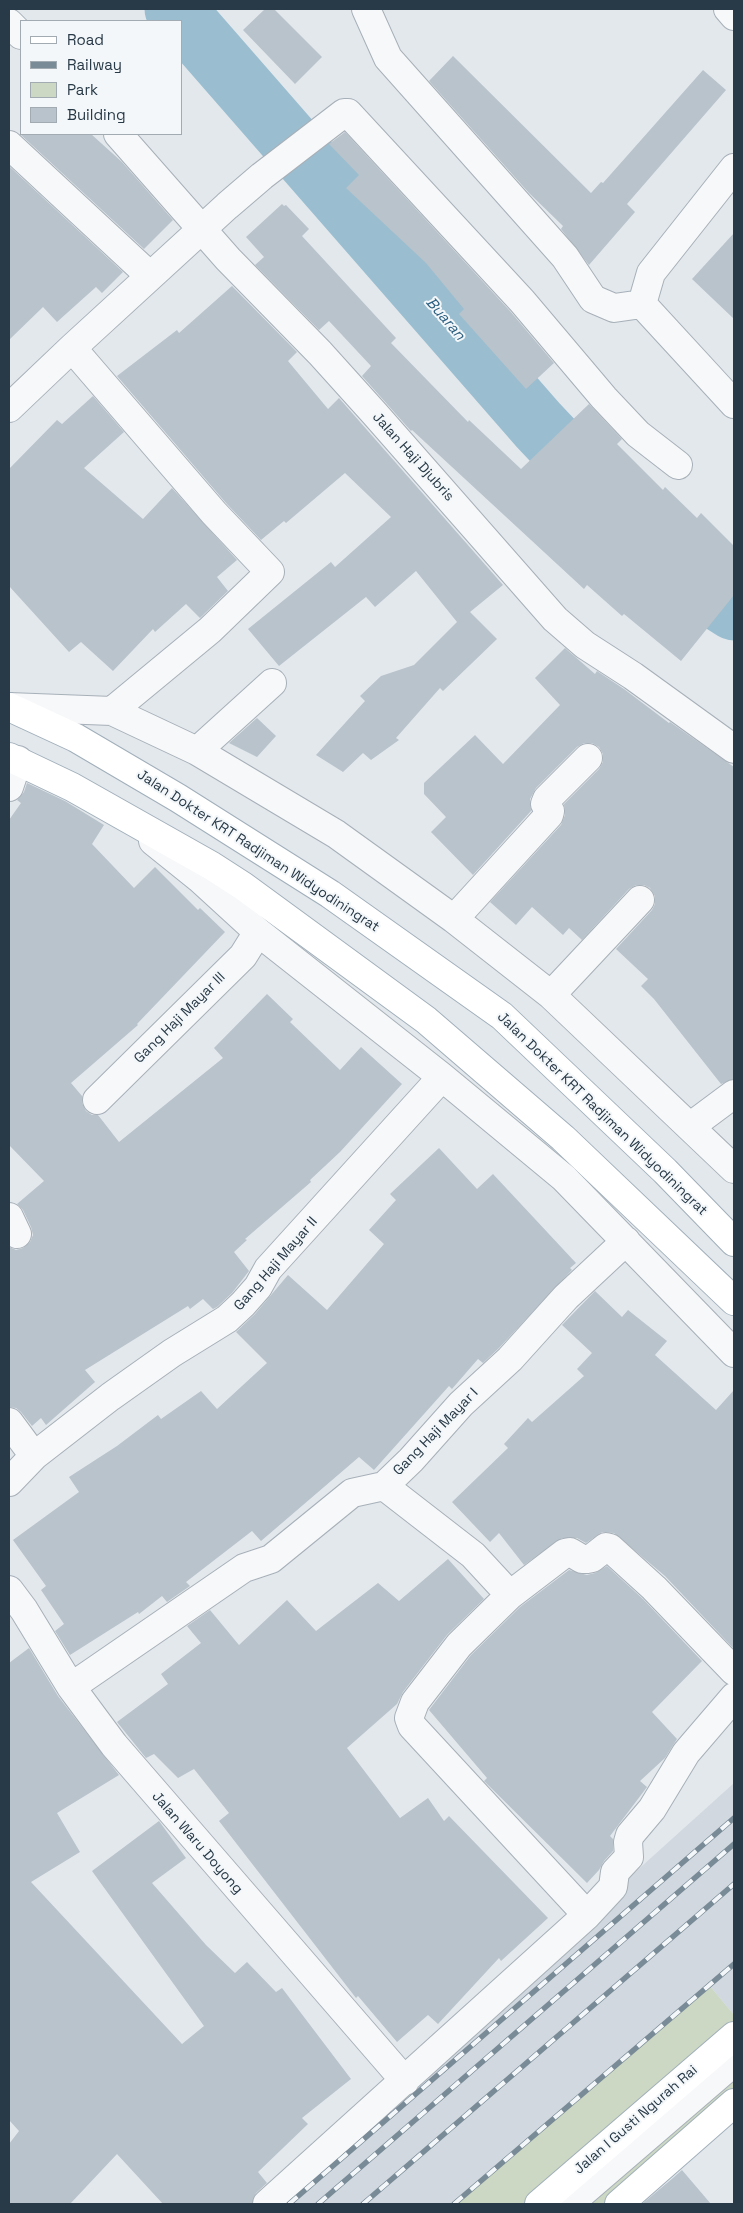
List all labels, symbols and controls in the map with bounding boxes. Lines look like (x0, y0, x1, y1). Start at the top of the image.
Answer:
legend (20, 20, 182, 135)
text: Road (67, 30, 104, 49)
text: Railway (67, 55, 122, 74)
text: Park (67, 80, 98, 99)
text: Building (67, 105, 126, 124)
water label: Buaran (421, 294, 469, 344)
street label: Jalan Haji Djubris (369, 409, 457, 505)
street label: Jalan Dokter KRT Radjiman Widyodiningrat (134, 766, 382, 936)
street label: Gang Haji Mayar III (131, 969, 229, 1067)
street label: Jalan Dokter KRT Radjiman Widyodiningrat (494, 1009, 710, 1219)
street label: Gang Haji Mayar II (231, 1214, 321, 1314)
street label: Gang Haji Mayar I (390, 1385, 482, 1479)
street label: Jalan Waru Doyong (148, 1788, 246, 1898)
street label: Jalan I Gusti Ngurah Rai (571, 2062, 701, 2178)

